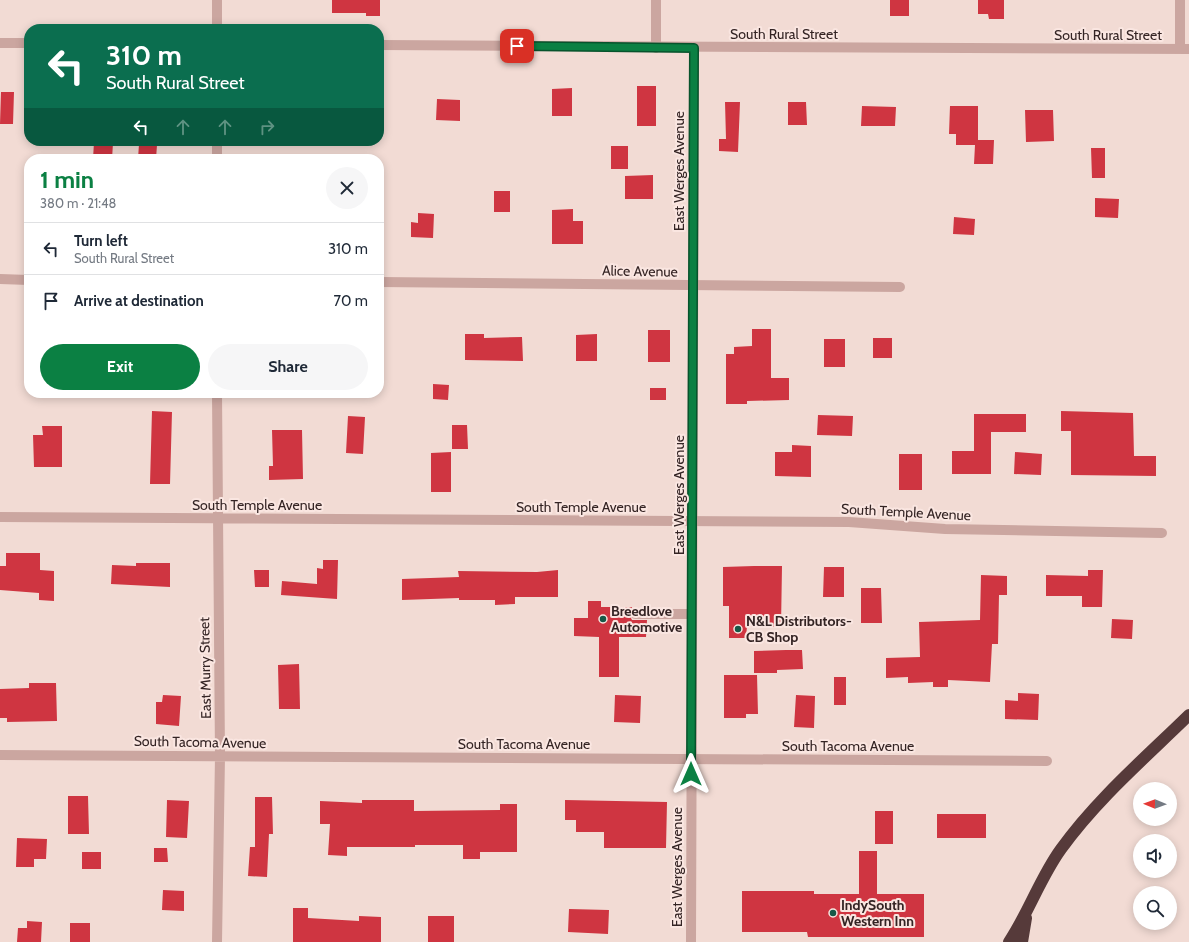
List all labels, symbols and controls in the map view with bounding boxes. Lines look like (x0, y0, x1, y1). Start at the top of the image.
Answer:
street label: South Rural Street (730, 25, 838, 43)
street label: South Rural Street (1054, 26, 1162, 44)
pin (500, 29, 534, 63)
icon: arrive (506, 35, 528, 57)
text: 310 m (106, 38, 182, 72)
icon: left (40, 40, 92, 92)
text: South Rural Street (106, 72, 245, 94)
street label: East Werges Avenue (670, 111, 688, 231)
icon: left (130, 116, 152, 138)
icon: ahead (172, 116, 194, 138)
icon: ahead (214, 116, 236, 138)
icon: right (256, 116, 278, 138)
text: 1 min (40, 165, 94, 194)
button: close (326, 167, 368, 209)
text: 380 m · 21:48 (40, 195, 116, 211)
text: Turn left (74, 232, 128, 250)
icon: left (40, 238, 62, 260)
text: 310 m (328, 240, 368, 258)
text: South Rural Street (74, 250, 174, 266)
street label: Alice Avenue (602, 261, 678, 281)
icon: arrive (40, 290, 62, 312)
text: Arrive at destination (74, 292, 204, 310)
text: 70 m (334, 292, 368, 310)
button: Exit (40, 344, 200, 390)
button: Share (208, 344, 368, 390)
street label: East Werges Avenue (670, 435, 688, 555)
street label: South Temple Avenue (192, 496, 322, 514)
street label: South Temple Avenue (516, 498, 646, 516)
street label: South Temple Avenue (841, 500, 971, 524)
place label: Breedlove Automotive (611, 602, 682, 636)
place label: N&L Distributors- CB Shop (746, 612, 852, 646)
marker: Breedlove Automotive (598, 614, 608, 624)
street label: East Murry Street (195, 617, 215, 719)
marker: N&L Distributors- CB Shop (733, 624, 743, 634)
street label: South Tacoma Avenue (134, 732, 266, 752)
street label: South Tacoma Avenue (458, 735, 590, 753)
street label: South Tacoma Avenue (782, 737, 914, 755)
position arrow (670, 753, 712, 795)
north arrow (1133, 782, 1177, 826)
map controls (1133, 782, 1177, 930)
street label: East Werges Avenue (668, 807, 686, 927)
button: sound (1133, 834, 1177, 878)
button: search (1133, 886, 1177, 930)
place label: IndySouth Western Inn (841, 896, 914, 930)
marker: IndySouth Western Inn (828, 908, 838, 918)

